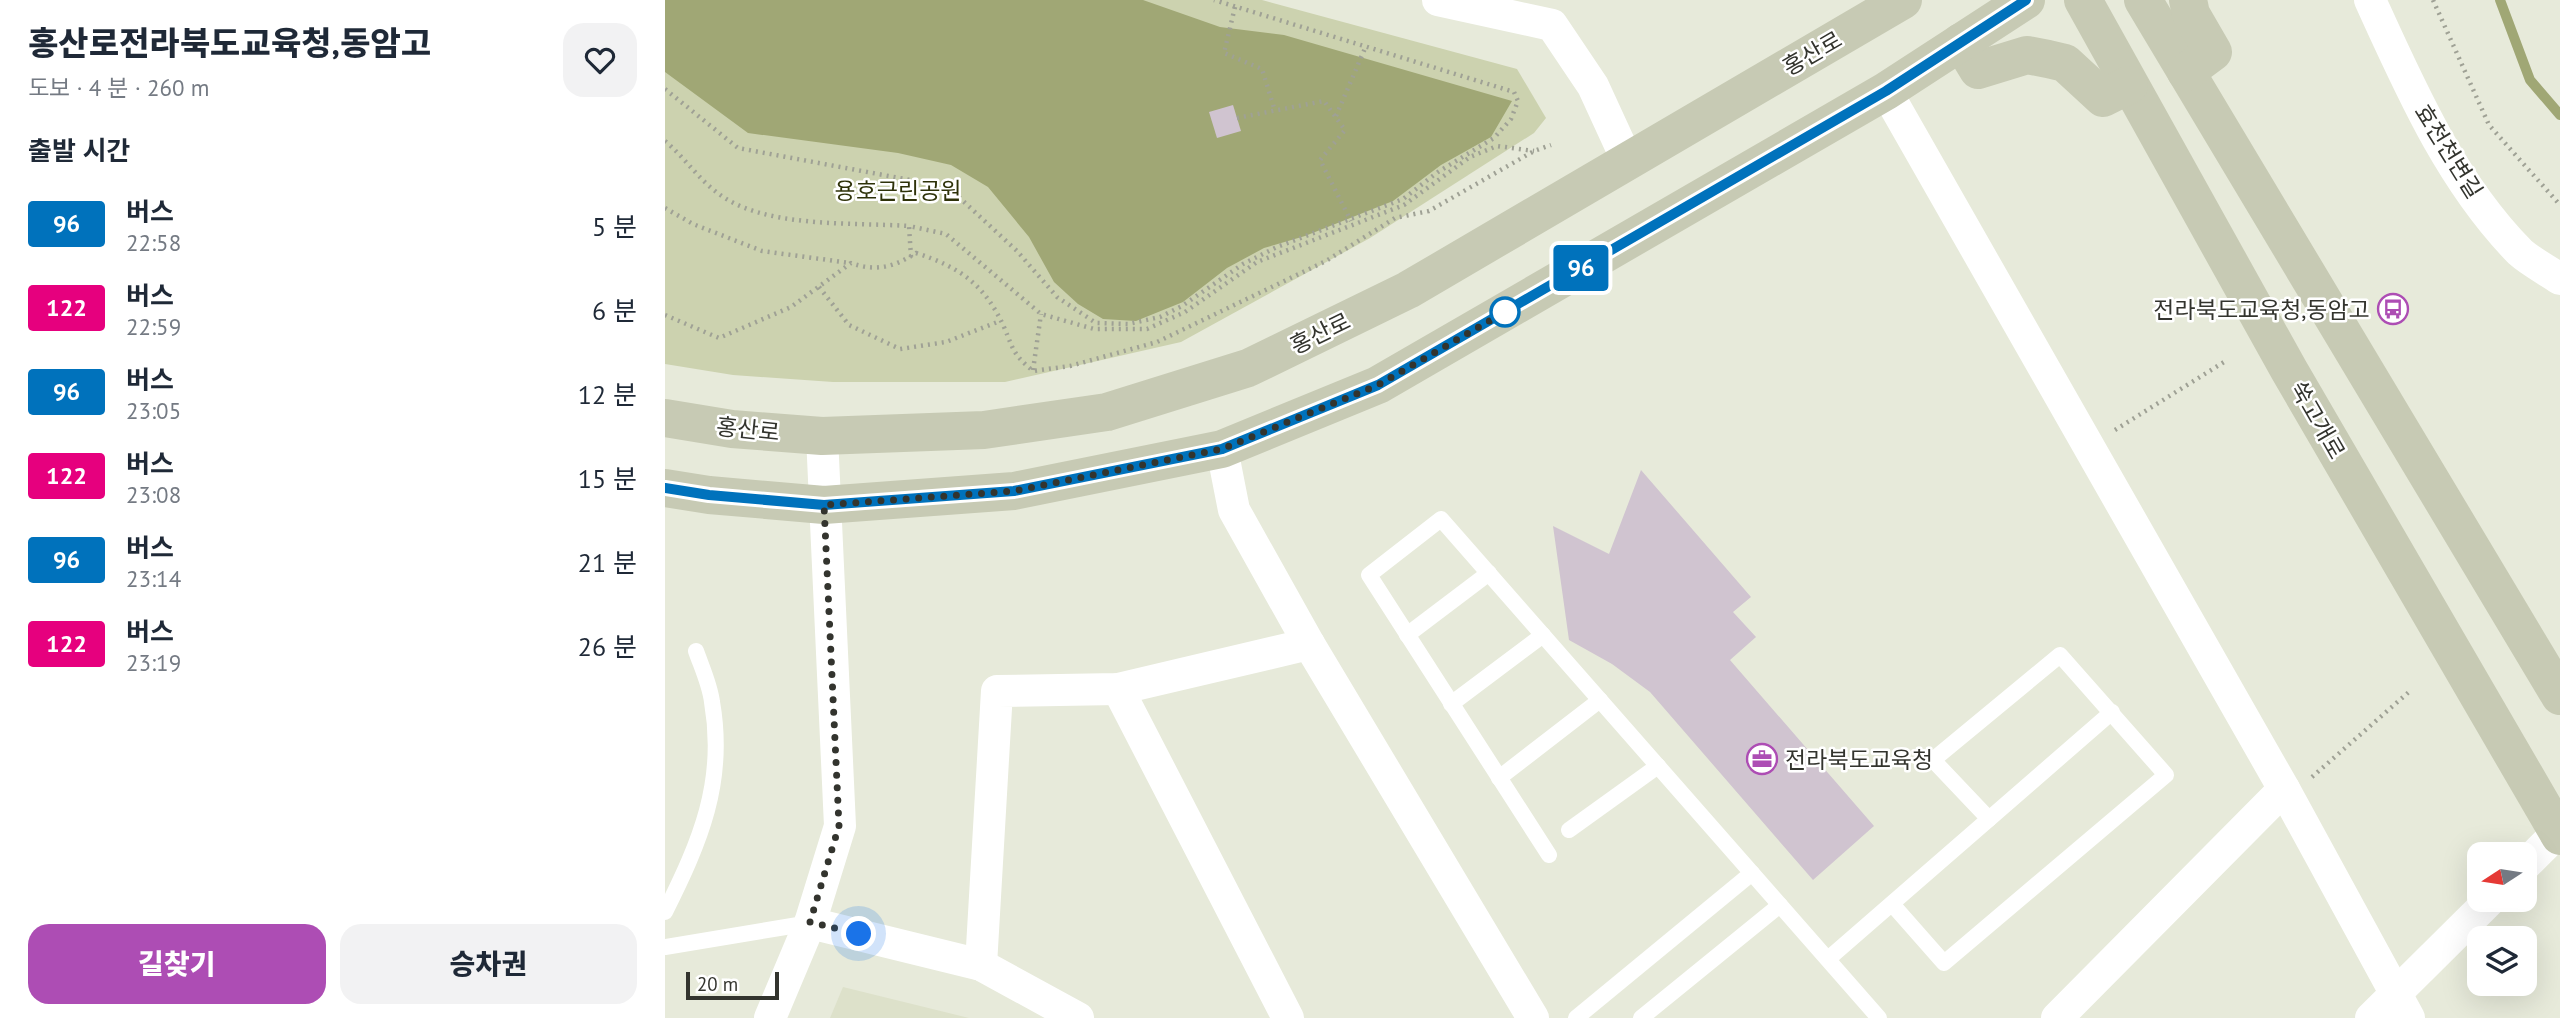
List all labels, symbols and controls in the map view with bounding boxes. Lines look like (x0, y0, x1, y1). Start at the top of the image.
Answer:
text: 홍산로전라북도교육청,동암고 (28, 21, 431, 64)
button: heart (563, 23, 637, 97)
street label: 홍산로 (1777, 25, 1847, 81)
text: 도보 · 4 분 · 260 m (28, 73, 209, 102)
street label: 효천천변길 (2409, 98, 2489, 204)
text: 출발 시간 (28, 134, 130, 167)
park label: 용호근린공원 (835, 176, 961, 205)
text: 버스 (126, 195, 174, 228)
text: 96 (53, 208, 80, 239)
text: 5 분 (592, 210, 637, 243)
text: 22:58 (126, 228, 181, 257)
line badge: 96 (1549, 245, 1613, 291)
text: 96 (1567, 252, 1595, 283)
text: 버스 (126, 279, 174, 312)
text: 122 (46, 292, 87, 323)
bus stop icon: 전라북도교육청,동암고 (2376, 292, 2410, 326)
text: 6 분 (592, 294, 637, 327)
place label: 전라북도교육청,동암고 (2153, 295, 2370, 324)
unlabelled marker (1490, 297, 1520, 327)
street label: 홍산로 (1285, 306, 1355, 360)
text: 22:59 (126, 312, 181, 341)
text: 버스 (126, 363, 174, 396)
text: 96 (53, 376, 80, 407)
street label: 쑥고개로 (2284, 376, 2352, 464)
text: 12 분 (578, 378, 637, 411)
text: 23:05 (126, 396, 181, 425)
street label: 홍산로 (715, 411, 781, 447)
text: 버스 (126, 447, 174, 480)
text: 122 (46, 460, 87, 491)
text: 15 분 (578, 462, 637, 495)
text: 23:08 (126, 480, 181, 509)
text: 버스 (126, 531, 174, 564)
text: 96 (53, 544, 80, 575)
text: 21 분 (578, 546, 637, 579)
text: 23:14 (126, 564, 181, 593)
text: 버스 (126, 615, 174, 648)
text: 122 (46, 628, 87, 659)
text: 26 분 (578, 630, 637, 663)
text: 23:19 (126, 648, 181, 677)
office icon: 전라북도교육청 (1745, 742, 1779, 776)
place label: 전라북도교육청 (1785, 745, 1933, 774)
north arrow (2467, 842, 2537, 912)
map controls (2467, 842, 2537, 996)
your location (841, 916, 876, 951)
button: 길찾기 (28, 924, 326, 1004)
button: 승차권 (340, 924, 637, 1004)
button: layers (2467, 926, 2537, 996)
scale bar (686, 969, 779, 1001)
text: 20 m (697, 972, 738, 996)

